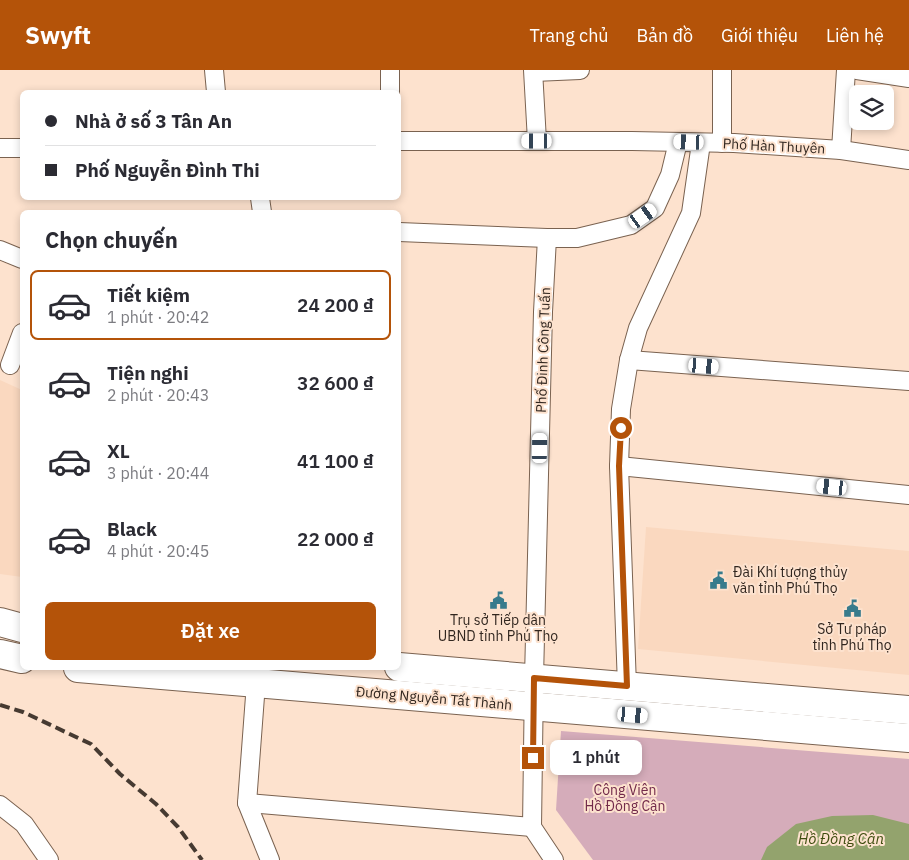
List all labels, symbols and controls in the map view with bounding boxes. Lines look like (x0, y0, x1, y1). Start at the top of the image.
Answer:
text: Swyft (25, 19, 91, 51)
text: Trang chủ (529, 24, 609, 47)
text: Bản đồ (637, 24, 693, 47)
text: Giới thiệu (721, 24, 798, 47)
text: Liên hệ (826, 24, 884, 47)
map controls (849, 85, 894, 130)
button: layers (849, 85, 894, 130)
text: Nhà ở số 3 Tân An (75, 109, 232, 133)
car (522, 134, 552, 149)
car (673, 134, 704, 150)
street label: Phố Hàn Thuyên (722, 134, 826, 158)
text: Phố Nguyễn Đình Thi (75, 158, 260, 182)
car (626, 201, 659, 231)
text: Chọn chuyến (45, 225, 178, 254)
icon: car (47, 283, 92, 328)
text: Tiết kiệm (107, 283, 190, 307)
street label: Phố Đinh Công Tuấn (532, 287, 554, 413)
text: 24 200 ₫ (297, 293, 374, 317)
text: 1 phút · 20:42 (107, 307, 209, 327)
car (688, 357, 719, 375)
icon: car (47, 361, 92, 406)
text: Tiện nghi (107, 361, 189, 385)
text: 32 600 ₫ (297, 371, 374, 395)
text: 2 phút · 20:43 (107, 385, 209, 405)
route start (610, 417, 632, 439)
car (532, 433, 547, 463)
icon: car (47, 439, 92, 484)
text: XL (107, 439, 130, 463)
text: 41 100 ₫ (297, 449, 374, 473)
text: 3 phút · 20:44 (107, 463, 209, 483)
car (816, 478, 847, 496)
icon: car (47, 517, 92, 562)
text: Black (107, 517, 157, 541)
text: 22 000 ₫ (297, 527, 374, 551)
text: 4 phút · 20:45 (107, 541, 209, 561)
place label: Đài Khí tượng thủy văn tỉnh Phú Thọ (733, 563, 848, 597)
public building icon: Đài Khí tượng thủy văn tỉnh Phú Thọ (709, 570, 729, 590)
public building icon: Trụ sở Tiếp dân UBND tỉnh Phú Thọ (488, 590, 508, 610)
public building icon: Sở Tư pháp tỉnh Phú Thọ (842, 599, 862, 619)
button: Đặt xe (45, 602, 376, 660)
place label: Trụ sở Tiếp dân UBND tỉnh Phú Thọ (438, 611, 558, 645)
place label: Sở Tư pháp tỉnh Phú Thọ (812, 620, 892, 654)
street label: Đường Nguyễn Tất Thành (355, 682, 513, 714)
car (617, 706, 648, 724)
callout: 1 phút (550, 740, 643, 776)
route end (522, 747, 544, 769)
text: 1 phút (572, 747, 620, 767)
park label: Công Viên Hồ Đồng Cận (584, 781, 666, 815)
water label: Hồ Đồng Cận (798, 829, 884, 848)

